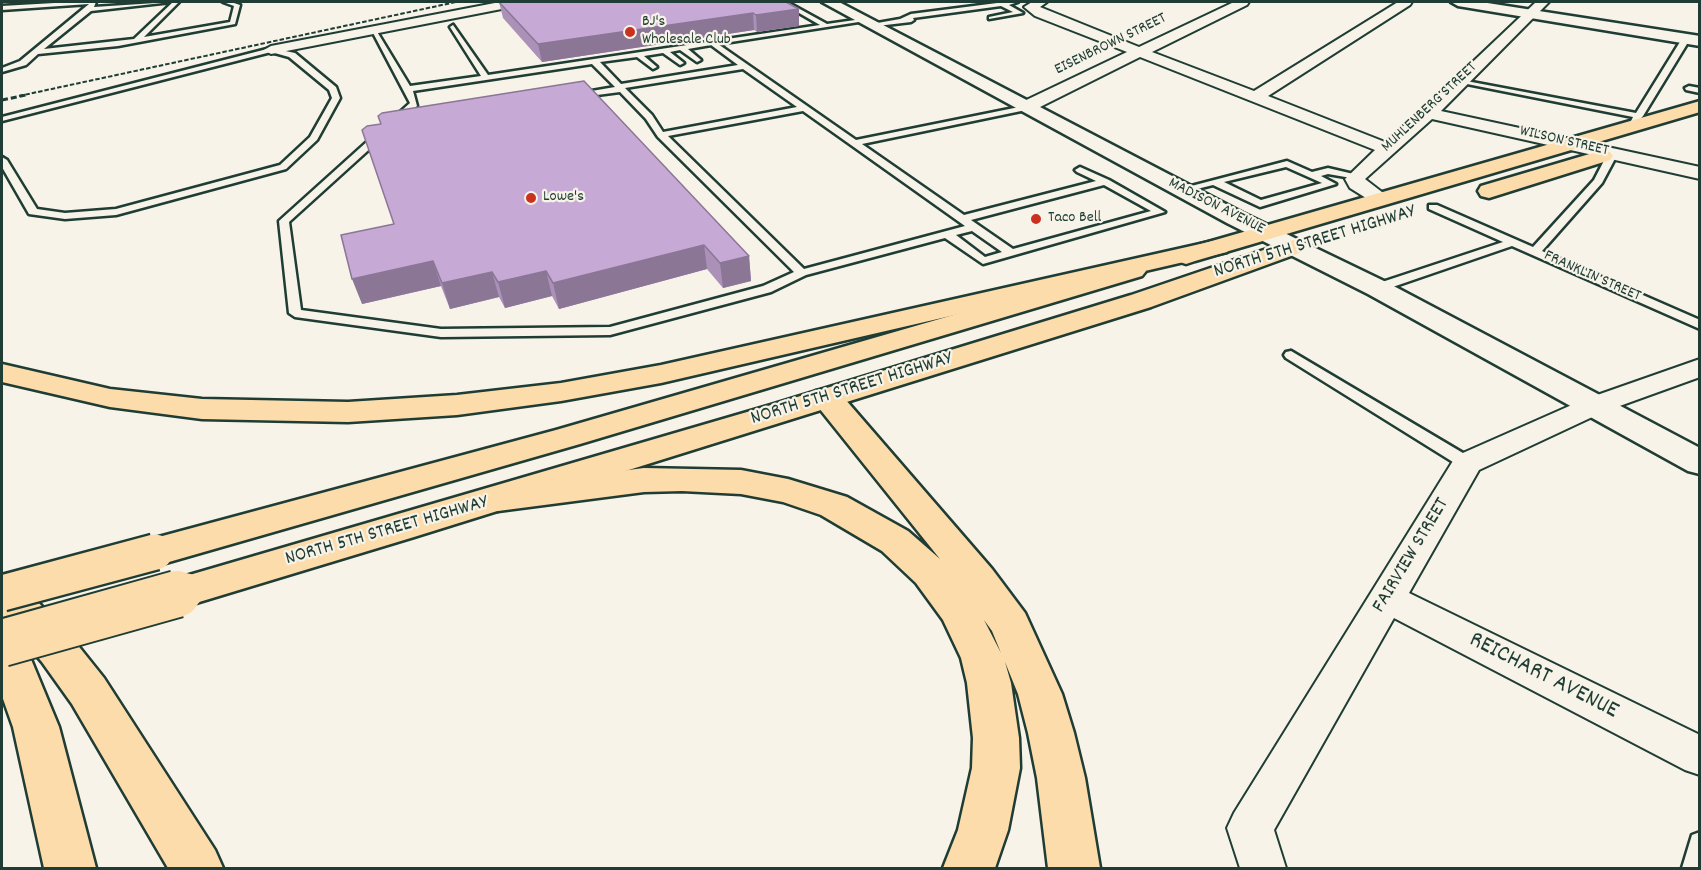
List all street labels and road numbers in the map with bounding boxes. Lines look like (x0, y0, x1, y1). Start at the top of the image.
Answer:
street label: EISENBROWN STREET (1052, 10, 1170, 80)
street label: MUHLENBERG STREET (1378, 59, 1482, 157)
street label: WILSON STREET (1518, 122, 1610, 162)
street label: MADISON AVENUE (1165, 174, 1267, 240)
street label: NORTH 5TH STREET HIGHWAY (1211, 201, 1419, 285)
street label: FRANKLIN STREET (1540, 247, 1644, 307)
street label: NORTH 5TH STREET HIGHWAY (748, 348, 956, 432)
street label: NORTH 5TH STREET HIGHWAY (283, 492, 491, 572)
street label: FAIRVIEW STREET (1368, 494, 1456, 618)
street label: REICHART AVENUE (1463, 627, 1623, 727)

